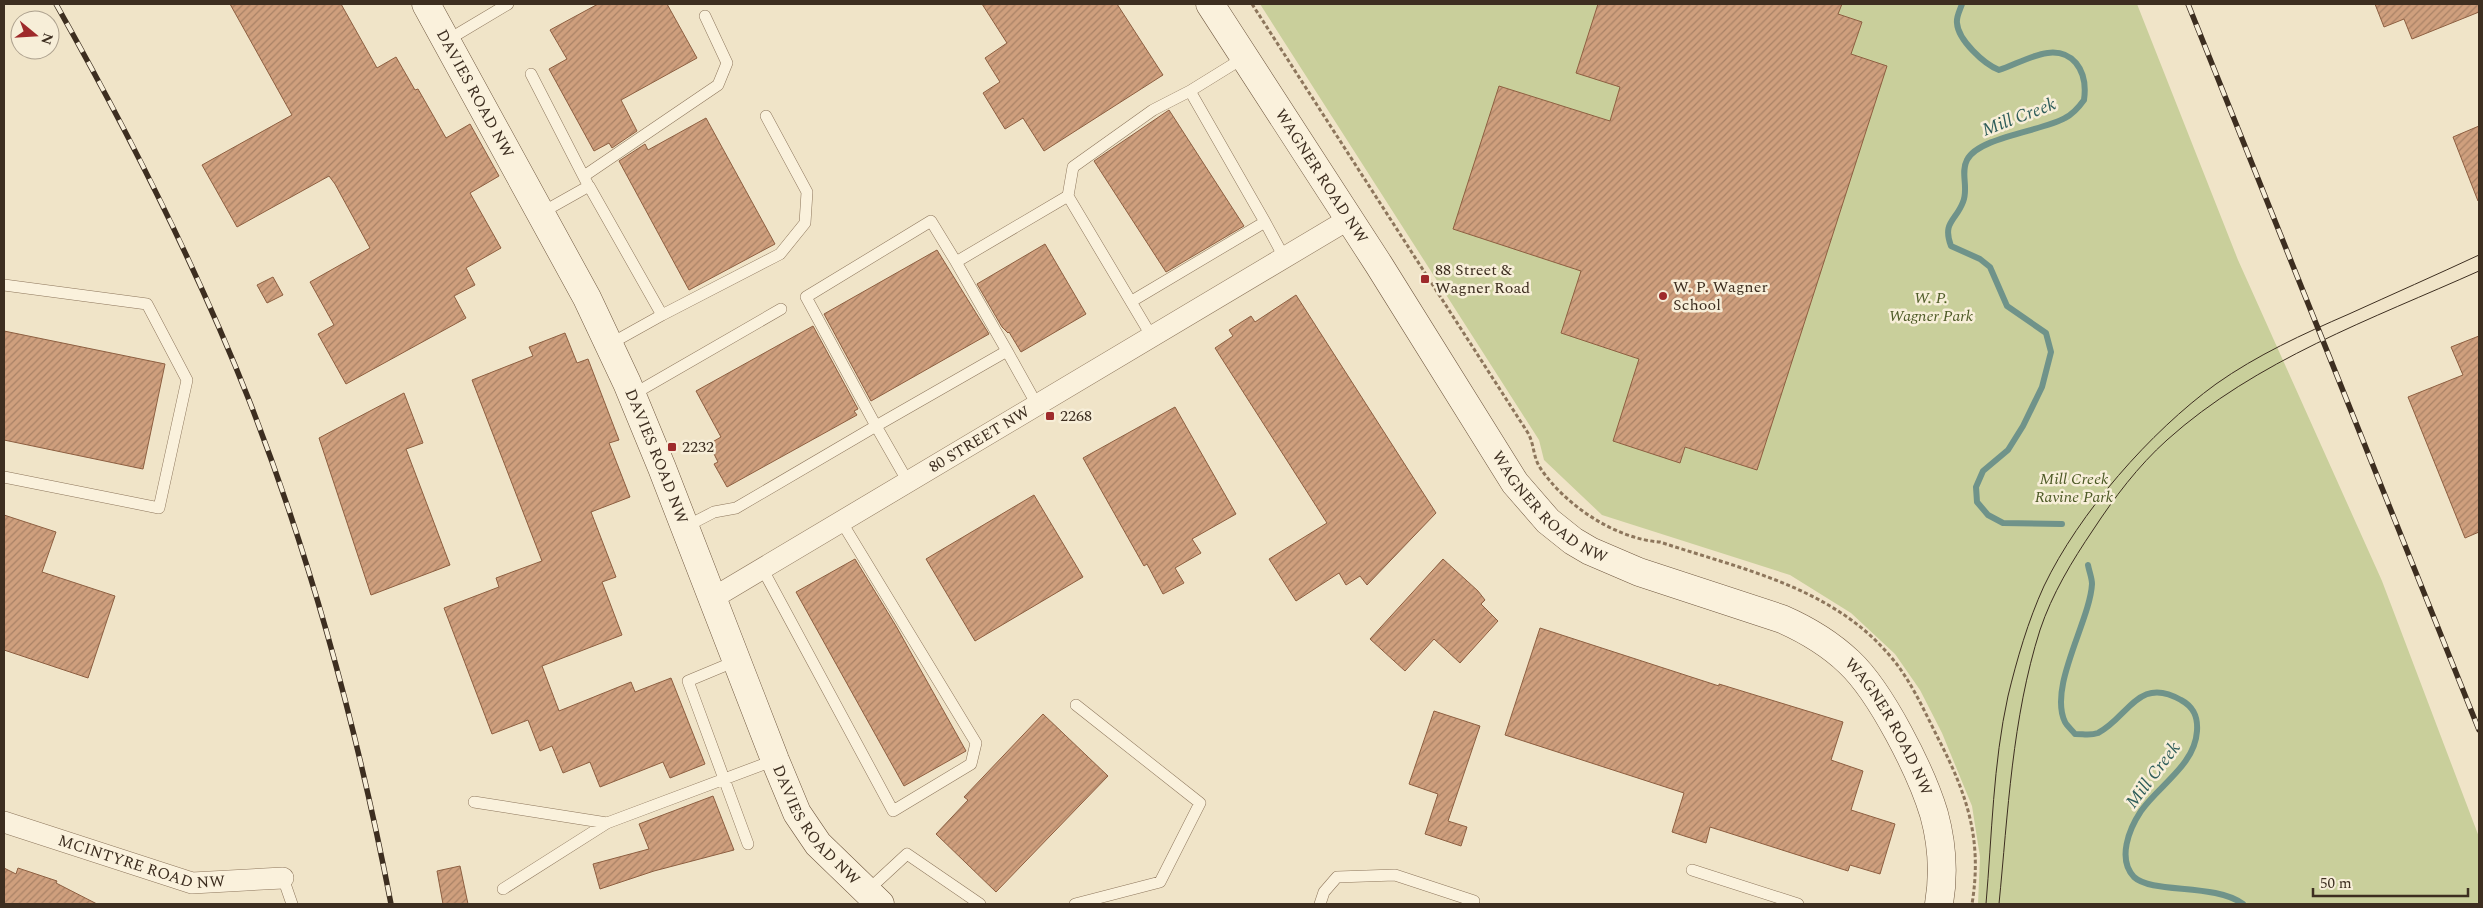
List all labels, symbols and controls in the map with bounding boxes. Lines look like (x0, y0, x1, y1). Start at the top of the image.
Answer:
north arrow (10, 10, 60, 60)
street label: DAVIES ROAD NW (430, 25, 520, 162)
text: N (35, 30, 59, 48)
water label: Mill Creek (1978, 90, 2061, 144)
street label: WAGNER ROAD NW (1269, 104, 1374, 248)
place label: 88 Street & Wagner Road (1435, 258, 1530, 300)
marker: 88 Street & Wagner Road (1419, 273, 1431, 285)
place label: W. P. Wagner School (1673, 275, 1768, 317)
park label: W. P. Wagner Park (1889, 286, 1974, 328)
marker: W. P. Wagner School (1657, 290, 1669, 302)
street label: DAVIES ROAD NW (619, 385, 694, 527)
street label: 80 STREET NW (924, 400, 1035, 479)
place label: 2268 (1060, 404, 1092, 428)
marker: 2268 (1044, 410, 1056, 422)
place label: 2232 (682, 435, 714, 459)
marker: 2232 (666, 441, 678, 453)
street label: WAGNER ROAD NW (1486, 446, 1612, 569)
park label: Mill Creek Ravine Park (2035, 467, 2114, 509)
street label: WAGNER ROAD NW (1839, 652, 1938, 799)
water label: Mill Creek (2119, 735, 2187, 814)
street label: DAVIES ROAD NW (766, 761, 866, 891)
street label: MCINTYRE ROAD NW (55, 828, 226, 895)
scale bar (2313, 866, 2468, 898)
text: 50 m (2320, 872, 2352, 895)

